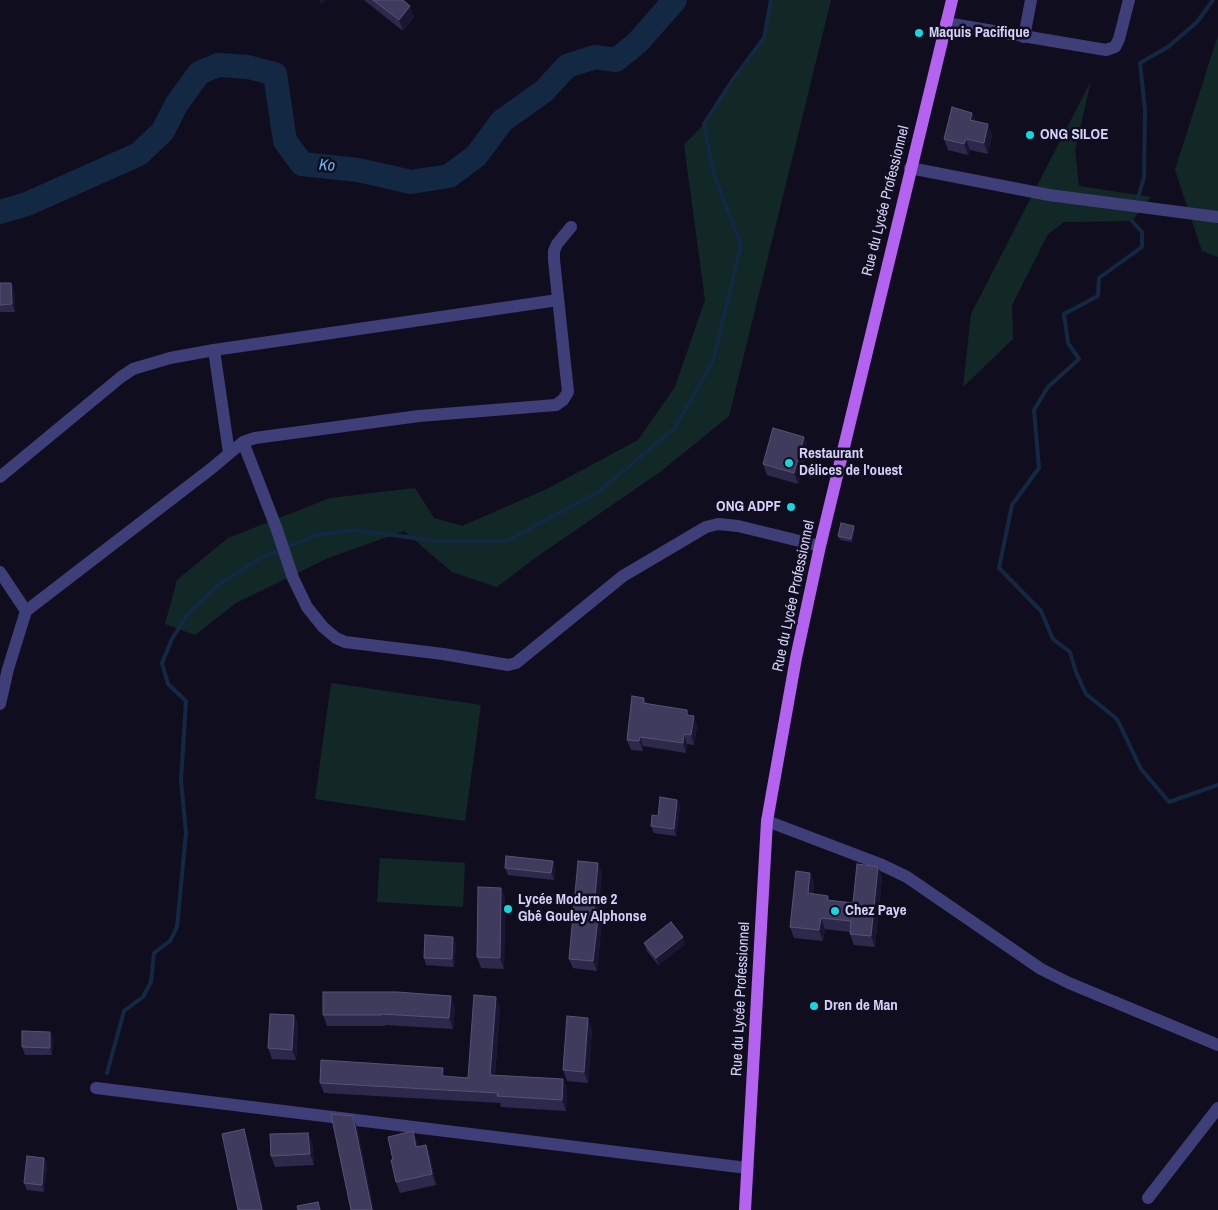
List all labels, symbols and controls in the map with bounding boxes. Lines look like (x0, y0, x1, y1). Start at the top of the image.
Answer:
place label: Maquis Pacifique (929, 24, 1029, 42)
marker: Maquis Pacifique (913, 27, 925, 39)
street label: Rue du Lycée Professionnel (859, 124, 913, 278)
place label: ONG SILOE (1040, 126, 1108, 144)
marker: ONG SILOE (1024, 129, 1036, 141)
water label: Ko (318, 156, 336, 176)
place label: Restaurant Délices de l'ouest (799, 445, 902, 480)
marker: Restaurant Délices de l'ouest (783, 457, 795, 469)
place label: ONG ADPF (716, 498, 781, 516)
marker: ONG ADPF (785, 501, 797, 513)
street label: Rue du Lycée Professionnel (769, 519, 819, 673)
place label: Lycée Moderne 2 Gbê Gouley Alphonse (518, 891, 647, 926)
place label: Chez Paye (845, 902, 907, 920)
marker: Lycée Moderne 2 Gbê Gouley Alphonse (502, 903, 514, 915)
marker: Chez Paye (829, 905, 841, 917)
street label: Rue du Lycée Professionnel (728, 922, 754, 1076)
place label: Dren de Man (824, 997, 898, 1015)
marker: Dren de Man (808, 1000, 820, 1012)

